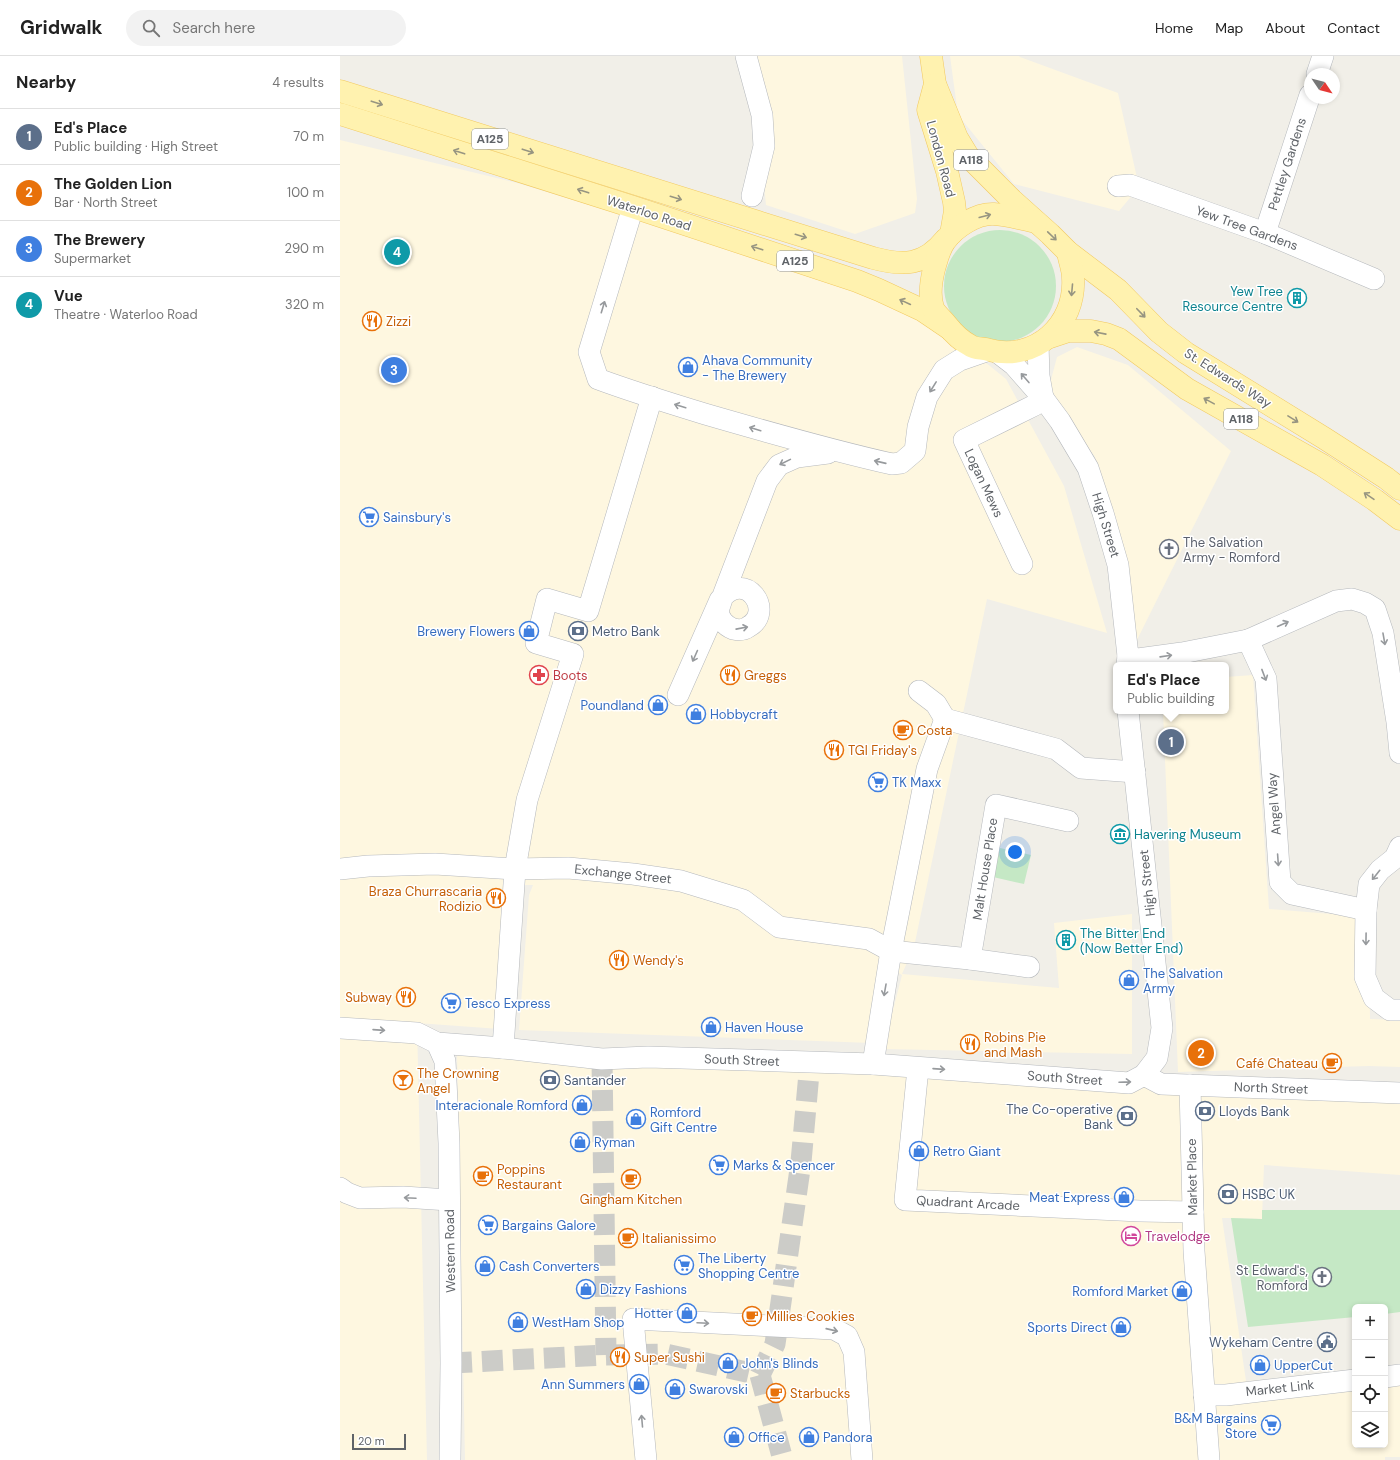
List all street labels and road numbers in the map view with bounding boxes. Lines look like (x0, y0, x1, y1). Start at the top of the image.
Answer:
street label: Pettley Gardens (1264, 116, 1310, 212)
street label: London Road (923, 119, 959, 199)
road number: A125 (472, 129, 508, 149)
road number: A118 (954, 150, 988, 170)
street label: Waterloo Road (605, 191, 693, 235)
street label: Yew Tree Gardens (1194, 202, 1300, 254)
road number: A125 (777, 251, 813, 271)
street label: St. Edwards Way (1181, 344, 1275, 412)
road number: A118 (1224, 409, 1258, 429)
street label: Logan Mews (961, 446, 1007, 520)
street label: High Street (1088, 490, 1124, 560)
street label: Angel Way (1263, 772, 1285, 836)
street label: Malt House Place (969, 817, 1001, 921)
street label: High Street (1135, 849, 1159, 917)
street label: Exchange Street (574, 860, 672, 888)
street label: South Street (704, 1050, 780, 1070)
street label: South Street (1027, 1067, 1103, 1089)
street label: North Street (1234, 1078, 1308, 1098)
street label: Market Place (1183, 1138, 1201, 1216)
street label: Quadrant Arcade (916, 1192, 1020, 1214)
street label: Western Road (441, 1209, 459, 1293)
street label: Market Link (1245, 1376, 1315, 1400)

